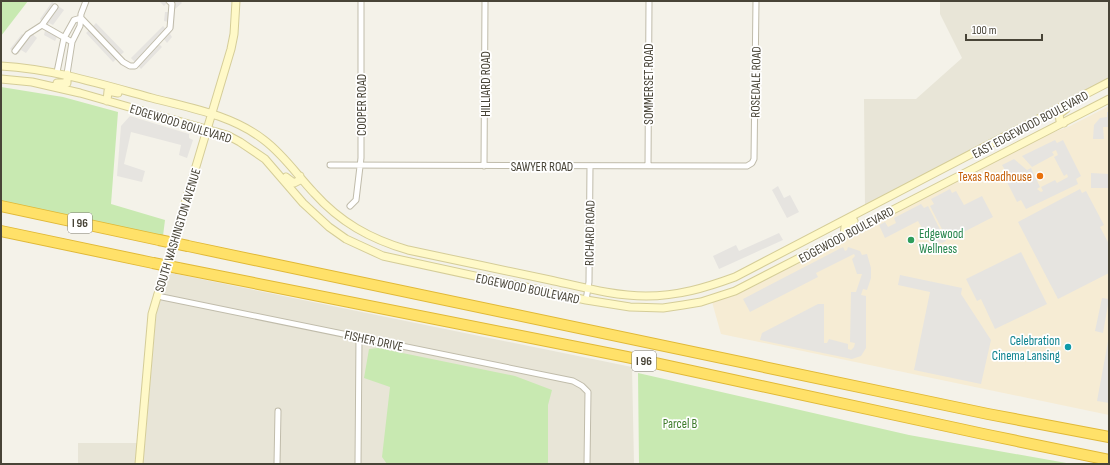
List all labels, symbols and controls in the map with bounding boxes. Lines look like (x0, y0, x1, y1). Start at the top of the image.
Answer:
scale bar (966, 16, 1042, 42)
text: 100 m (972, 23, 997, 38)
street label: SOMMERSET ROAD (641, 43, 657, 125)
street label: ROSEDALE ROAD (747, 46, 765, 118)
street label: HILLIARD ROAD (478, 51, 494, 117)
street label: COOPER ROAD (354, 74, 370, 136)
street label: EAST EDGEWOOD BOULEVARD (970, 87, 1091, 162)
street label: EDGEWOOD BOULEVARD (128, 101, 234, 147)
street label: SAWYER ROAD (511, 159, 573, 175)
street label: SOUTH WASHINGTON AVENUE (151, 166, 204, 294)
place label: Texas Roadhouse (958, 169, 1032, 185)
marker: Texas Roadhouse (1035, 171, 1045, 181)
street label: RICHARD ROAD (581, 200, 599, 266)
street label: EDGEWOOD BOULEVARD (796, 203, 897, 267)
road number: I 96 (68, 213, 92, 233)
place label: Edgewood Wellness (919, 226, 963, 257)
marker: Edgewood Wellness (906, 235, 916, 245)
street label: EDGEWOOD BOULEVARD (475, 270, 581, 308)
street label: FISHER DRIVE (343, 327, 405, 355)
place label: Celebration Cinema Lansing (992, 333, 1060, 364)
marker: Celebration Cinema Lansing (1063, 342, 1073, 352)
road number: I 96 (632, 351, 656, 371)
park label: Parcel B (663, 416, 697, 432)

